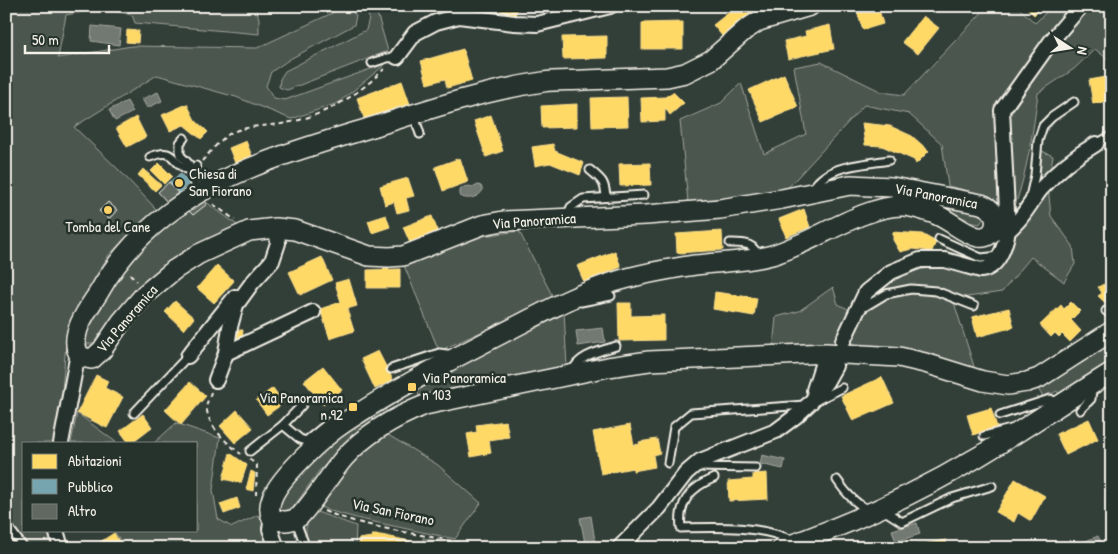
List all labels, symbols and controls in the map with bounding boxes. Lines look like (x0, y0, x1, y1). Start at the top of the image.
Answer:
scale bar (25, 22, 109, 54)
north arrow (1046, 22, 1096, 72)
text: 50 m (32, 29, 59, 50)
text: N (1073, 45, 1093, 57)
place label: Chiesa di San Fiorano (189, 163, 252, 201)
marker: Chiesa di San Fiorano (173, 177, 185, 189)
street label: Via Panoramica (893, 177, 979, 214)
marker: Tomba del Cane (102, 204, 114, 216)
street label: Via Panoramica (491, 207, 577, 234)
place label: Tomba del Cane (66, 216, 150, 237)
street label: Via Panoramica (91, 280, 162, 357)
place label: Via Panoramica n 103 (422, 367, 506, 405)
marker: Via Panoramica n 103 (406, 381, 418, 393)
place label: Via Panoramica n 92 (259, 387, 343, 425)
marker: Via Panoramica n 92 (347, 401, 359, 413)
legend (22, 442, 198, 532)
text: Abitazioni (68, 450, 122, 471)
text: Pubblico (68, 476, 113, 497)
street label: Via San Fiorano (350, 493, 436, 530)
text: Altro (68, 500, 96, 521)

